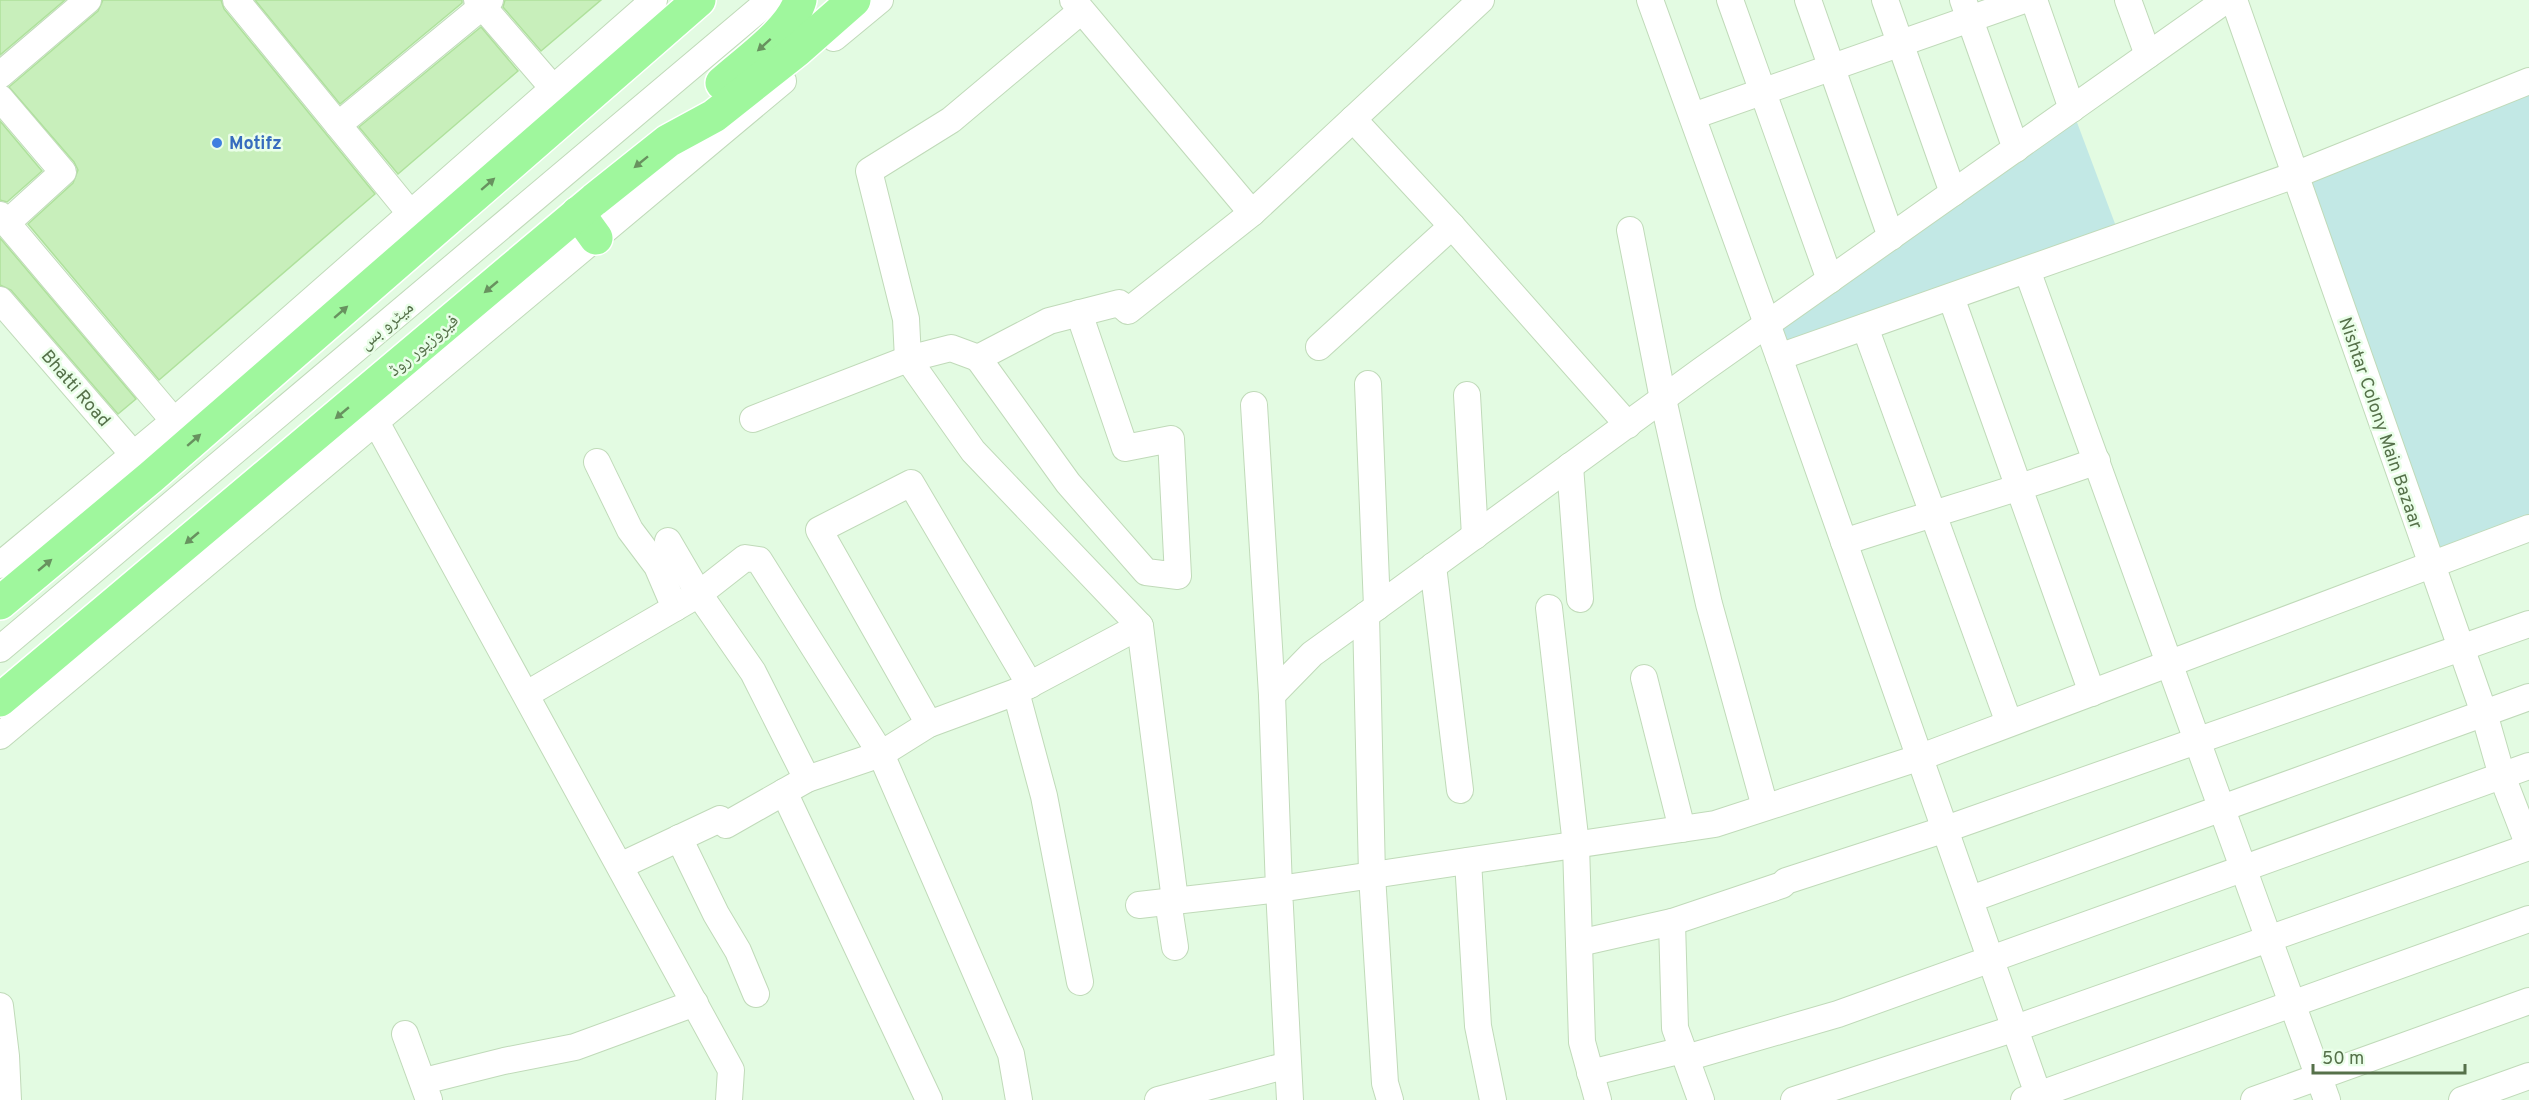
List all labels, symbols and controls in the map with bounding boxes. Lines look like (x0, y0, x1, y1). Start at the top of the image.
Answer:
one-way arrow (757, 38, 772, 51)
place label: Motifz (229, 133, 282, 156)
marker: Motifz (210, 136, 224, 150)
one-way arrow (633, 156, 649, 169)
one-way arrow (480, 178, 495, 191)
one-way arrow (484, 280, 499, 293)
street label: میٹرو بس (355, 297, 419, 356)
one-way arrow (333, 305, 349, 318)
street label: فیروزپور روڈ (384, 310, 464, 382)
street label: Nishtar Colony Main Bazaar (2332, 315, 2427, 532)
street label: Bhatti Road (35, 346, 115, 432)
one-way arrow (335, 406, 350, 419)
one-way arrow (186, 433, 202, 446)
one-way arrow (185, 531, 200, 544)
one-way arrow (37, 559, 53, 572)
scale bar (2313, 1037, 2464, 1075)
text: 50 m (2322, 1048, 2364, 1071)

